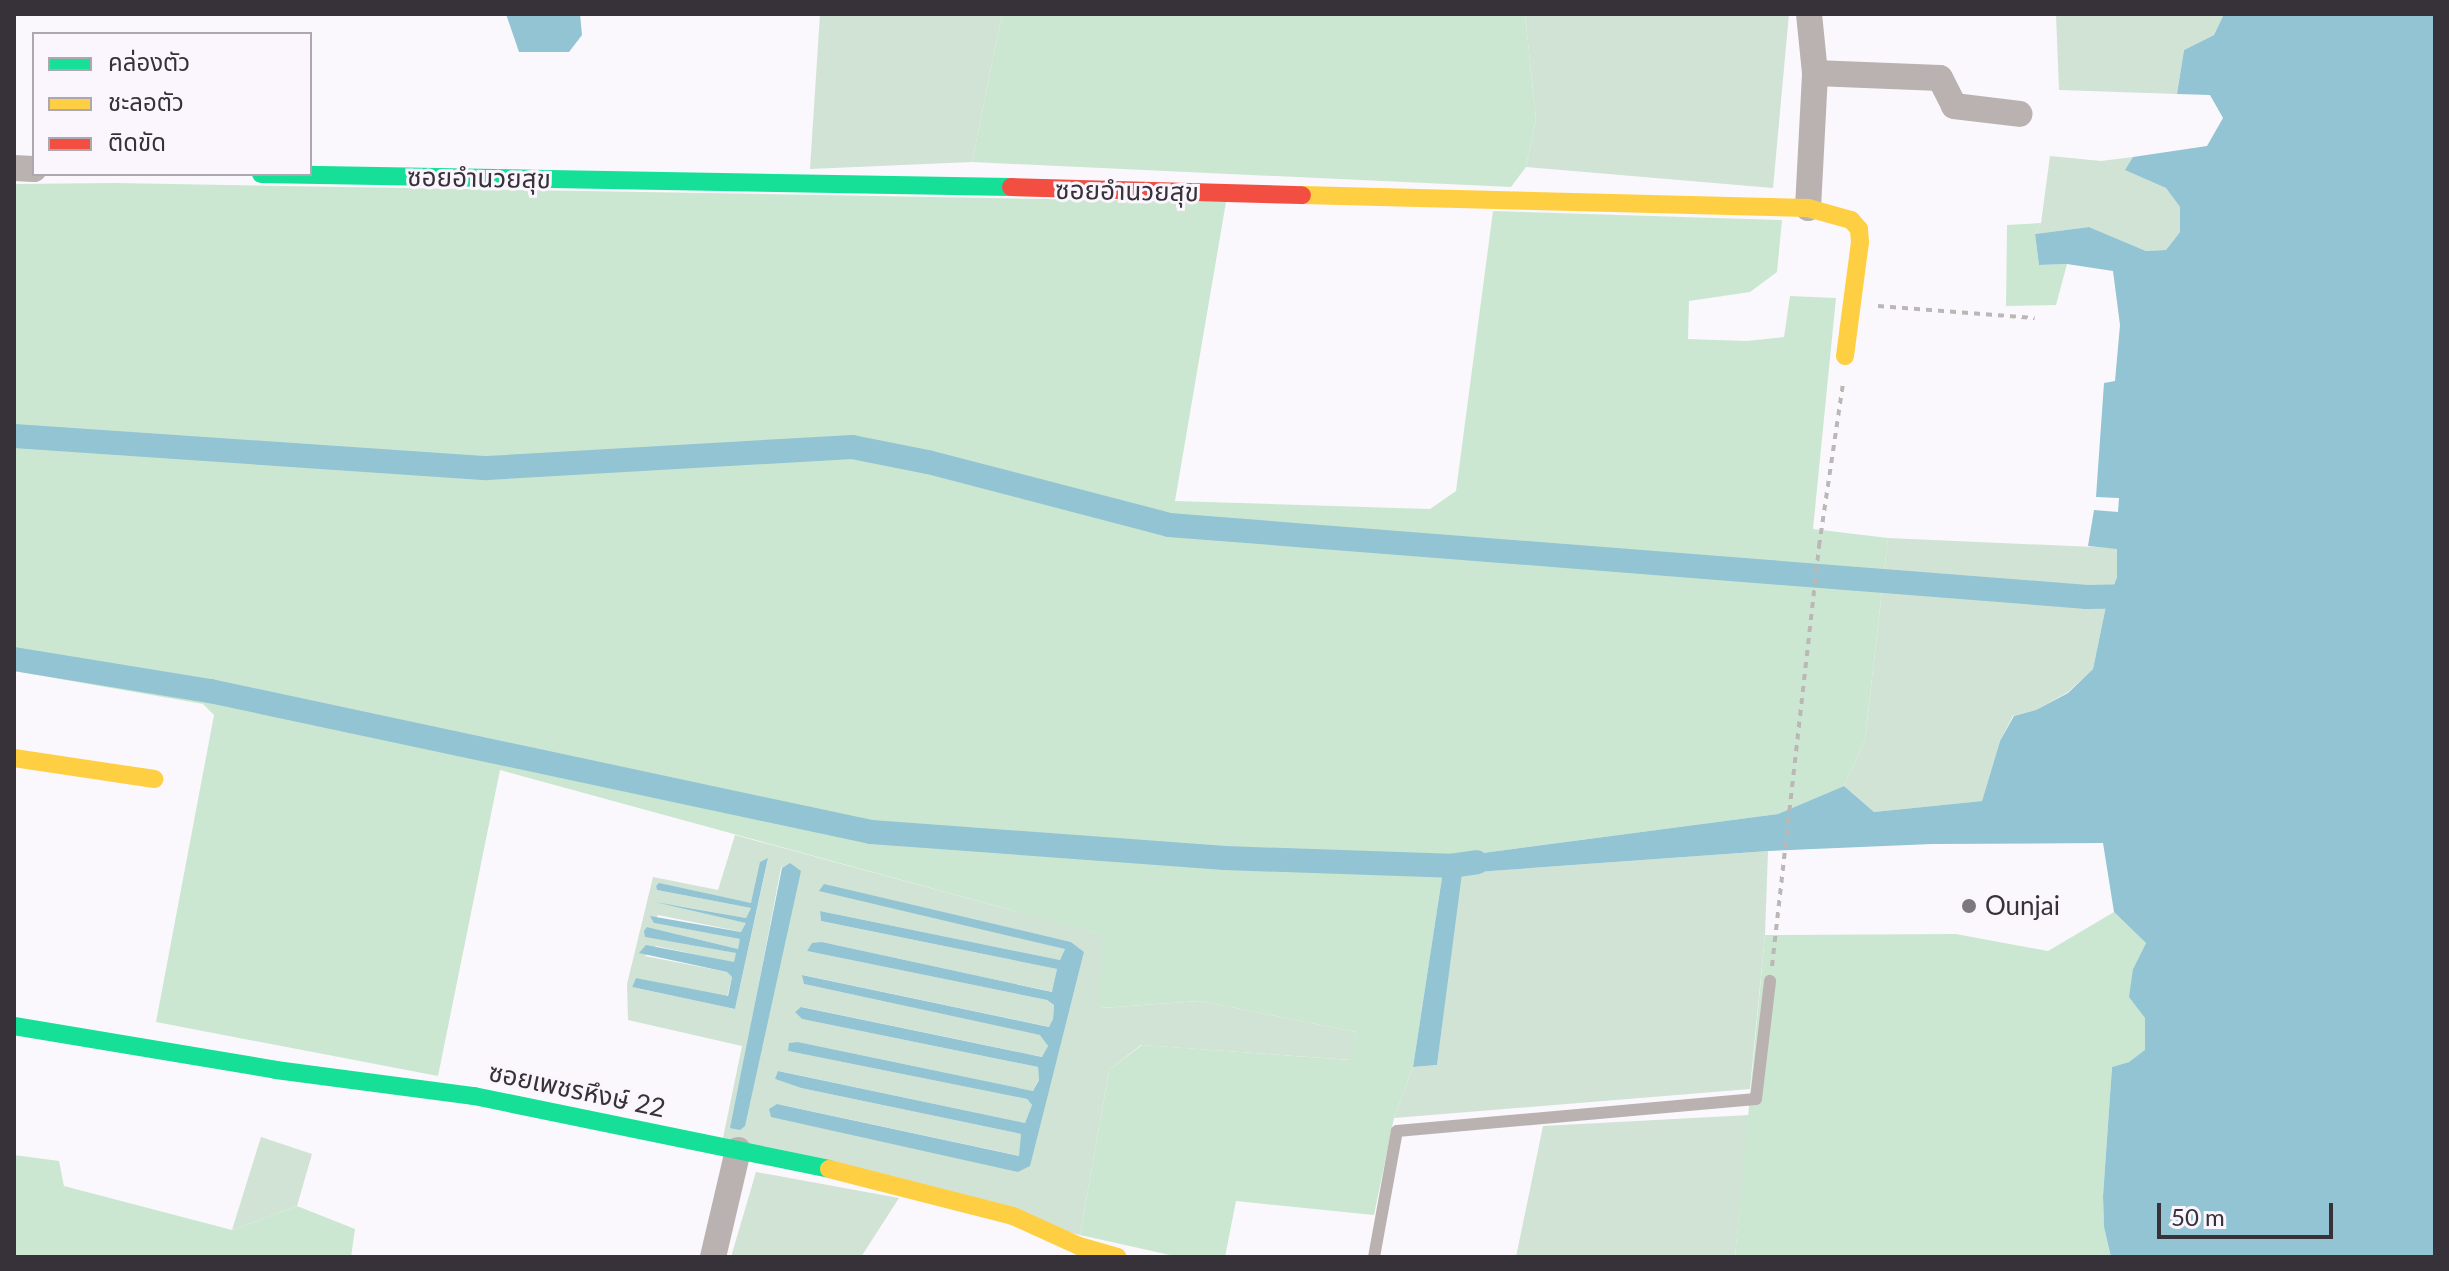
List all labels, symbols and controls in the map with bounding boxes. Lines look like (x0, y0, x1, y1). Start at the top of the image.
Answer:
legend (32, 32, 312, 176)
text: คล่องตัว (108, 47, 190, 76)
text: ชะลอตัว (108, 87, 184, 116)
text: ติดขัด (108, 127, 166, 156)
street label: ซอยอำนวยสุข (407, 161, 551, 195)
street label: ซอยอำนวยสุข (1055, 174, 1199, 208)
place label: Ounjai (1985, 890, 2060, 922)
marker: Ounjai (1960, 897, 1978, 915)
street label: ซอยเพชรหึงษ์ 22 (486, 1056, 668, 1124)
scale bar (2161, 1187, 2337, 1237)
text: 50 m (2171, 1202, 2225, 1231)

